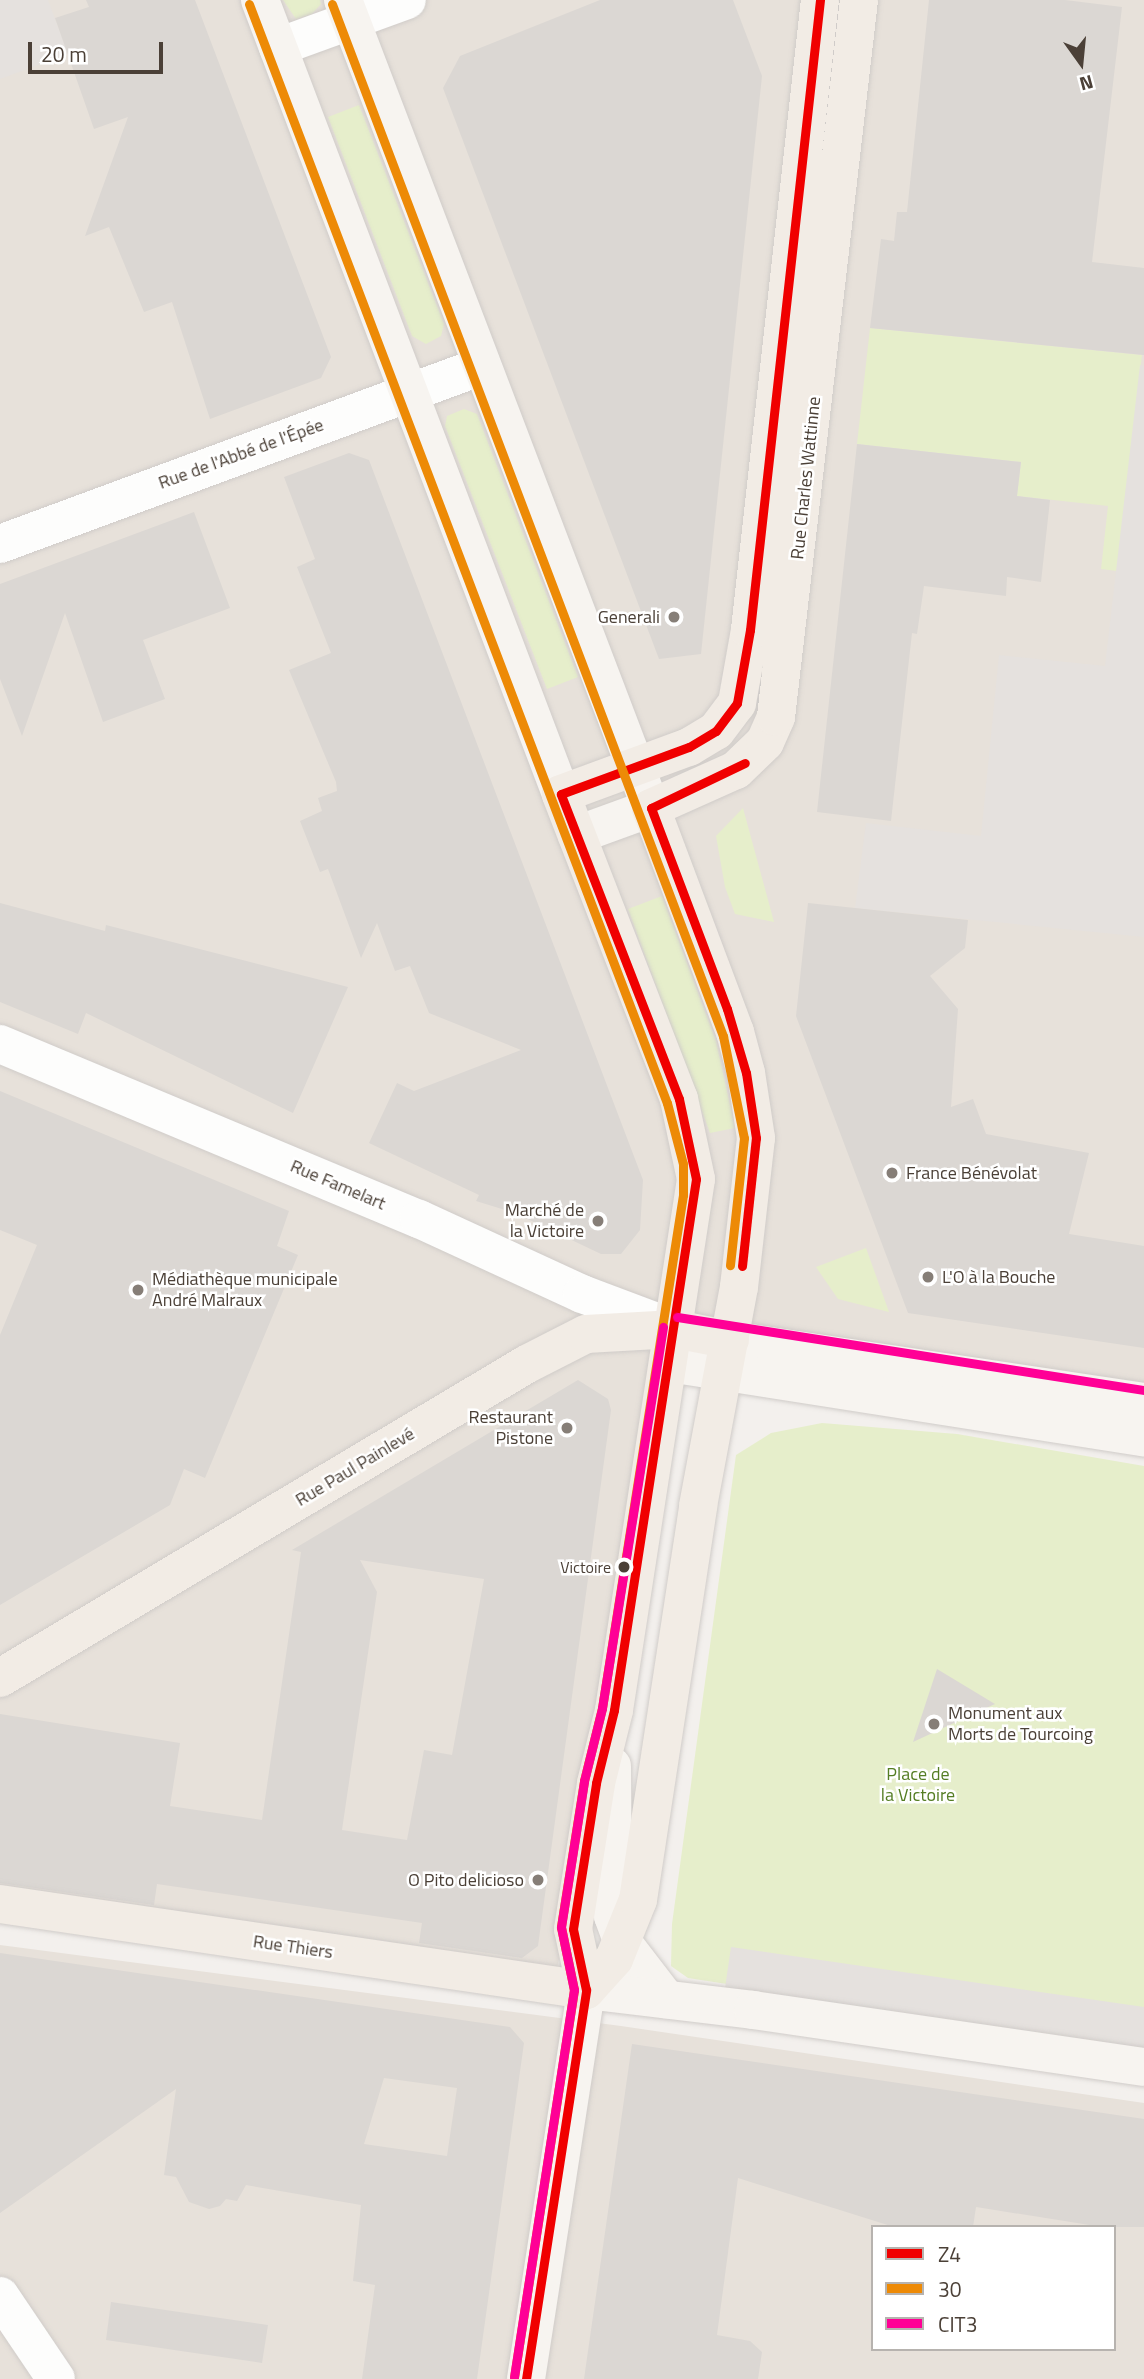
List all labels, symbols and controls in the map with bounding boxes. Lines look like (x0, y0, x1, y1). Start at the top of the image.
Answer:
scale bar (32, 28, 166, 72)
north arrow (1046, 28, 1116, 98)
text: 20 m (41, 38, 87, 70)
text: N (1076, 68, 1097, 99)
street label: Rue Charles Wattinne (787, 396, 825, 560)
street label: Rue de l'Abbé de l'Épée (155, 414, 327, 494)
place label: Generali (598, 606, 660, 628)
marker: Generali (666, 609, 682, 625)
street label: Rue Famelart (287, 1155, 389, 1215)
place label: France Bénévolat (906, 1162, 1037, 1184)
marker: France Bénévolat (884, 1165, 900, 1181)
place label: Marché de la Victoire (505, 1200, 584, 1242)
marker: Marché de la Victoire (590, 1213, 606, 1229)
place label: L'O à la Bouche (942, 1266, 1055, 1288)
place label: Médiathèque municipale André Malraux (152, 1269, 338, 1312)
marker: L'O à la Bouche (920, 1269, 936, 1285)
marker: Médiathèque municipale André Malraux (130, 1282, 146, 1298)
place label: Restaurant Pistone (469, 1407, 553, 1450)
marker: Restaurant Pistone (559, 1420, 575, 1436)
street label: Rue Paul Painlevé (292, 1423, 418, 1511)
place label: Victoire (560, 1557, 611, 1577)
marker: Victoire (617, 1560, 631, 1574)
place label: Monument aux Morts de Tourcoing (948, 1703, 1093, 1746)
marker: Monument aux Morts de Tourcoing (926, 1716, 942, 1732)
park label: Place de la Victoire (881, 1764, 955, 1806)
place label: O Pito delicioso (408, 1869, 524, 1891)
marker: O Pito delicioso (530, 1872, 546, 1888)
street label: Rue Thiers (252, 1931, 334, 1963)
legend (871, 2225, 1116, 2351)
text: Z4 (938, 2238, 961, 2270)
text: 30 (938, 2273, 962, 2305)
text: CIT3 (938, 2308, 977, 2340)

